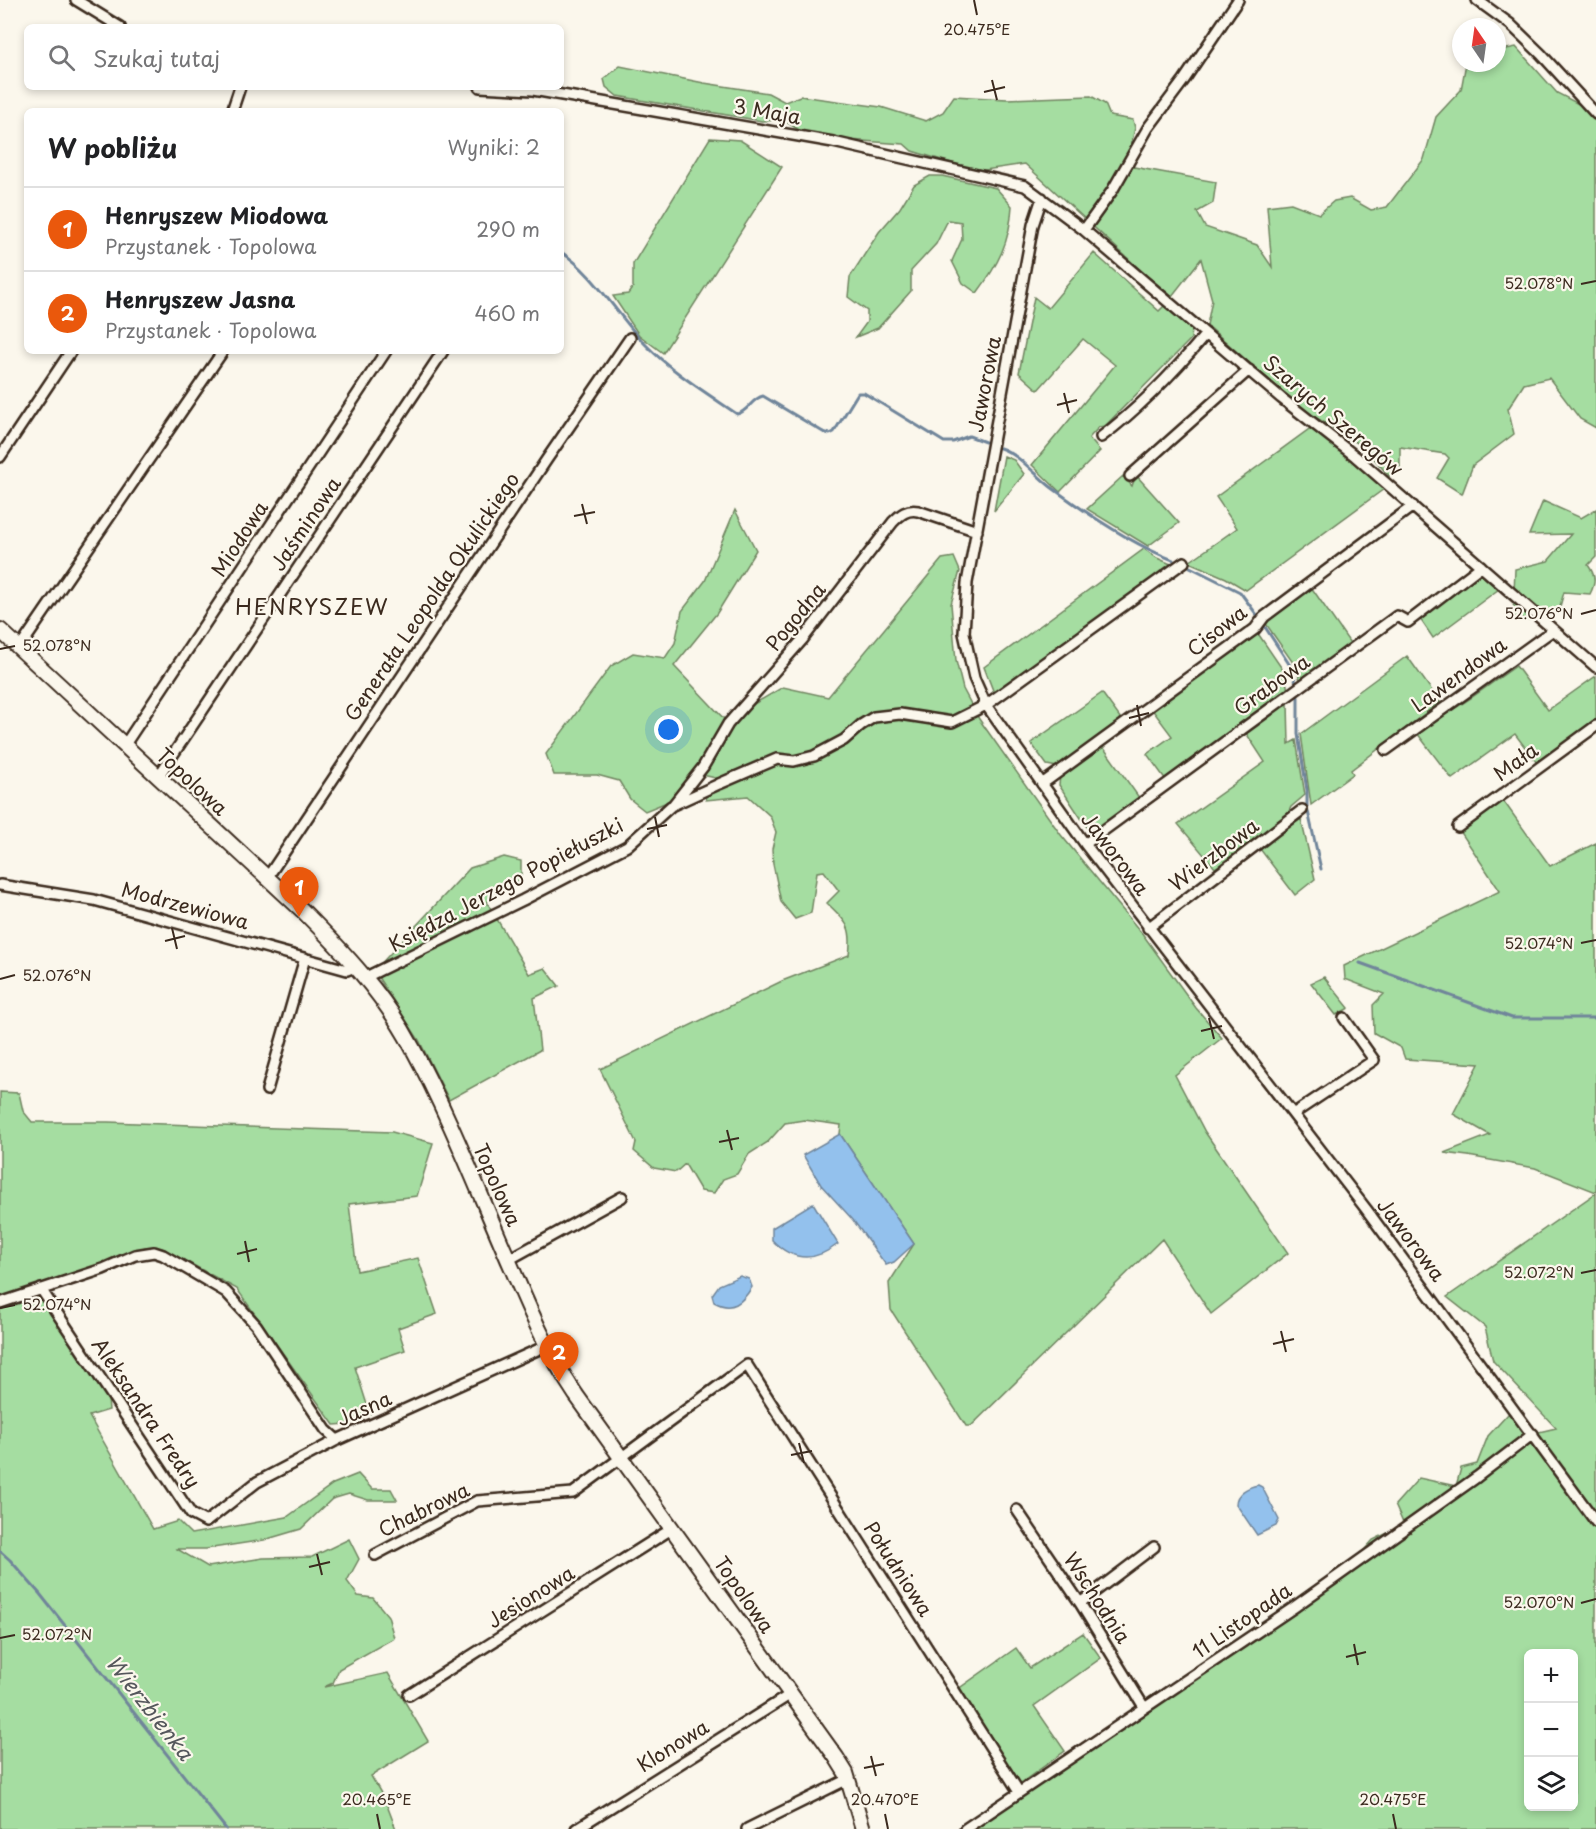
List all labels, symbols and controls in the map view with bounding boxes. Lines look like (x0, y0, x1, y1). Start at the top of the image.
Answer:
text: 20.475°E (943, 17, 1011, 40)
north arrow (1452, 18, 1506, 72)
search box (24, 24, 564, 90)
icon: search (45, 41, 78, 74)
text: Szukaj tutaj (93, 41, 220, 74)
street label: 3 Maja (731, 90, 804, 132)
text: W pobliżu (48, 128, 177, 167)
text: Wyniki: 2 (447, 132, 540, 162)
text: Henryszew Miodowa (105, 198, 328, 231)
text: 1 (63, 214, 72, 244)
text: 290 m (476, 214, 540, 244)
text: Przystanek · Topolowa (105, 231, 316, 261)
text: 52.078°N (1504, 271, 1574, 294)
text: Henryszew Jasna (105, 282, 295, 315)
text: 2 (60, 298, 75, 328)
text: 460 m (474, 298, 540, 328)
text: Przystanek · Topolowa (105, 315, 316, 345)
street label: Jaworowa (960, 333, 1008, 435)
street label: Szarych Szeregów (1257, 347, 1411, 483)
street label: Generała Leopolda Okulickiego (336, 466, 526, 727)
street label: Jaśminowa (263, 470, 348, 576)
street label: Miodowa (203, 494, 275, 582)
street label: Pogodna (758, 575, 833, 657)
district label: HENRYSZEW (235, 589, 389, 622)
street label: Cisowa (1180, 597, 1253, 663)
text: 52.076°N (1504, 601, 1574, 624)
street label: Lawendowa (1404, 629, 1513, 719)
text: 52.078°N (22, 633, 92, 656)
street label: Grabowa (1227, 646, 1316, 722)
your location (654, 715, 683, 744)
street label: Mała (1487, 734, 1544, 788)
street label: Topolowa (150, 740, 235, 823)
street label: Jaworowa (1074, 805, 1157, 901)
street label: Księdza Jerzego Popiełuszki (383, 809, 628, 959)
street label: Wierzbowa (1162, 810, 1265, 898)
pin: 1 (280, 868, 318, 917)
street label: Modrzewiowa (118, 874, 253, 937)
text: 52.074°N (1504, 931, 1574, 954)
text: 52.076°N (22, 963, 92, 986)
street label: Topolowa (466, 1138, 530, 1231)
street label: Jaworowa (1370, 1191, 1453, 1287)
text: 52.072°N (1504, 1260, 1574, 1283)
text: 52.074°N (22, 1292, 92, 1315)
street label: Aleksandra Fredry (85, 1331, 208, 1494)
pin: 2 (540, 1332, 578, 1382)
street label: Jasna (331, 1382, 396, 1433)
street label: Chabrowa (373, 1474, 475, 1544)
street label: Południowa (857, 1515, 941, 1622)
street label: Wschodnia (1057, 1546, 1139, 1650)
street label: Topolowa (707, 1550, 783, 1639)
street label: Jesionowa (481, 1557, 580, 1635)
street label: 11 Listopada (1186, 1575, 1298, 1666)
text: 52.070°N (1504, 1590, 1574, 1613)
text: 52.072°N (22, 1622, 92, 1645)
water label: Wierzbienka (99, 1647, 203, 1767)
map controls (1524, 1649, 1578, 1811)
button: + (1524, 1649, 1578, 1703)
button: − (1524, 1703, 1578, 1757)
street label: Klonowa (631, 1711, 715, 1779)
button: layers (1524, 1757, 1578, 1811)
text: 20.465°E (342, 1787, 412, 1810)
text: 20.470°E (851, 1787, 919, 1810)
text: 20.475°E (1359, 1787, 1427, 1810)

